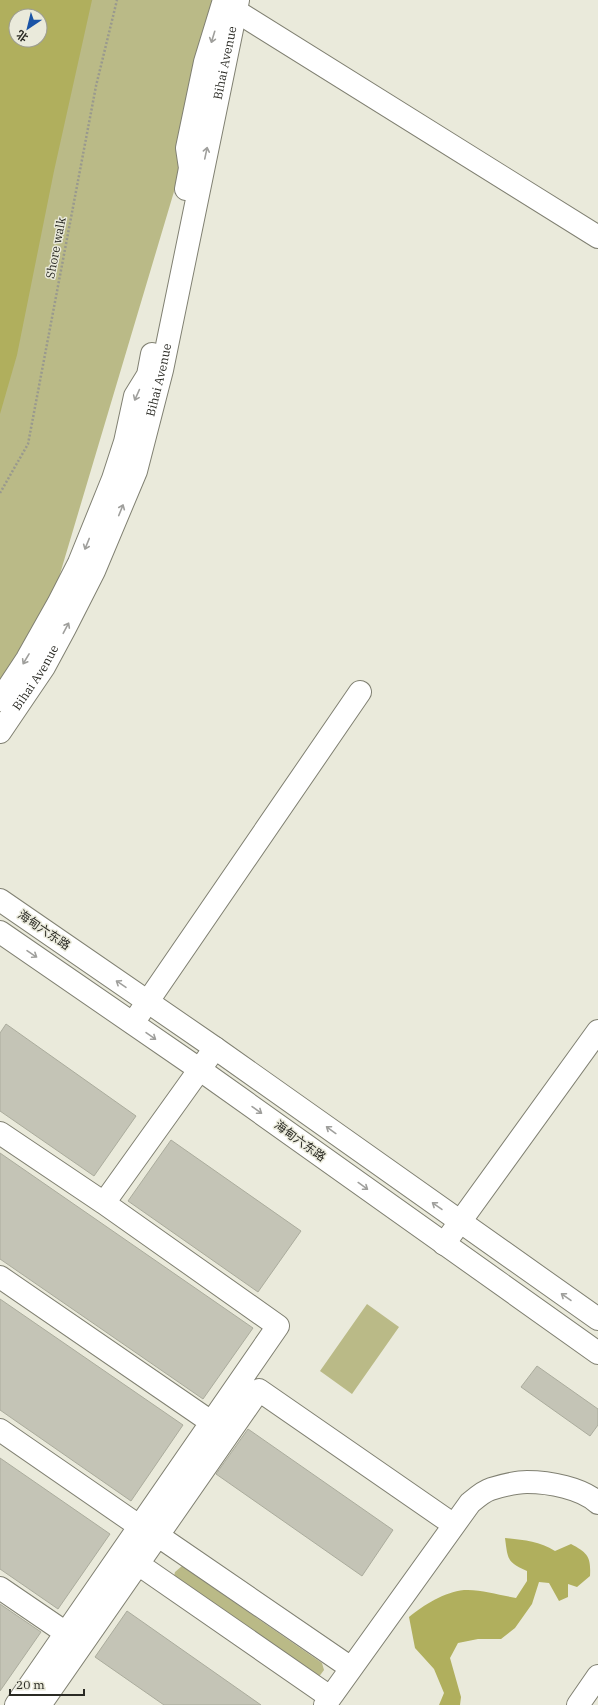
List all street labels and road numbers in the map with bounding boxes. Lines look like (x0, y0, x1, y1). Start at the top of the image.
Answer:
street label: Bihai Avenue (210, 25, 239, 101)
street label: Shore walk (42, 216, 69, 280)
street label: Bihai Avenue (142, 342, 174, 418)
street label: Bihai Avenue (9, 642, 61, 713)
street label: 海甸六东路 (15, 907, 73, 953)
street label: 海甸六东路 (272, 1117, 329, 1164)

